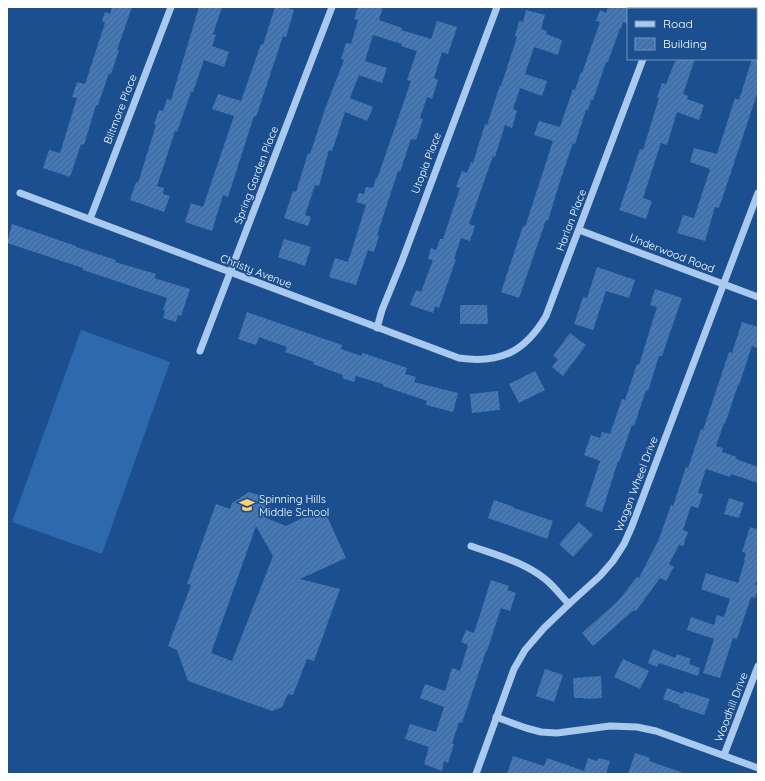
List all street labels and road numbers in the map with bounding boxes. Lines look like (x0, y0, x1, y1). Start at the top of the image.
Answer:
street label: Biltmore Place (100, 72, 140, 146)
street label: Spring Garden Place (231, 124, 281, 226)
street label: Utopia Place (408, 130, 444, 196)
street label: Harlan Place (553, 187, 589, 253)
street label: Underwood Road (627, 230, 717, 276)
street label: Christy Avenue (218, 251, 294, 291)
street label: Wagon Wheel Drive (611, 434, 661, 534)
street label: Woodhill Drive (711, 670, 751, 744)

